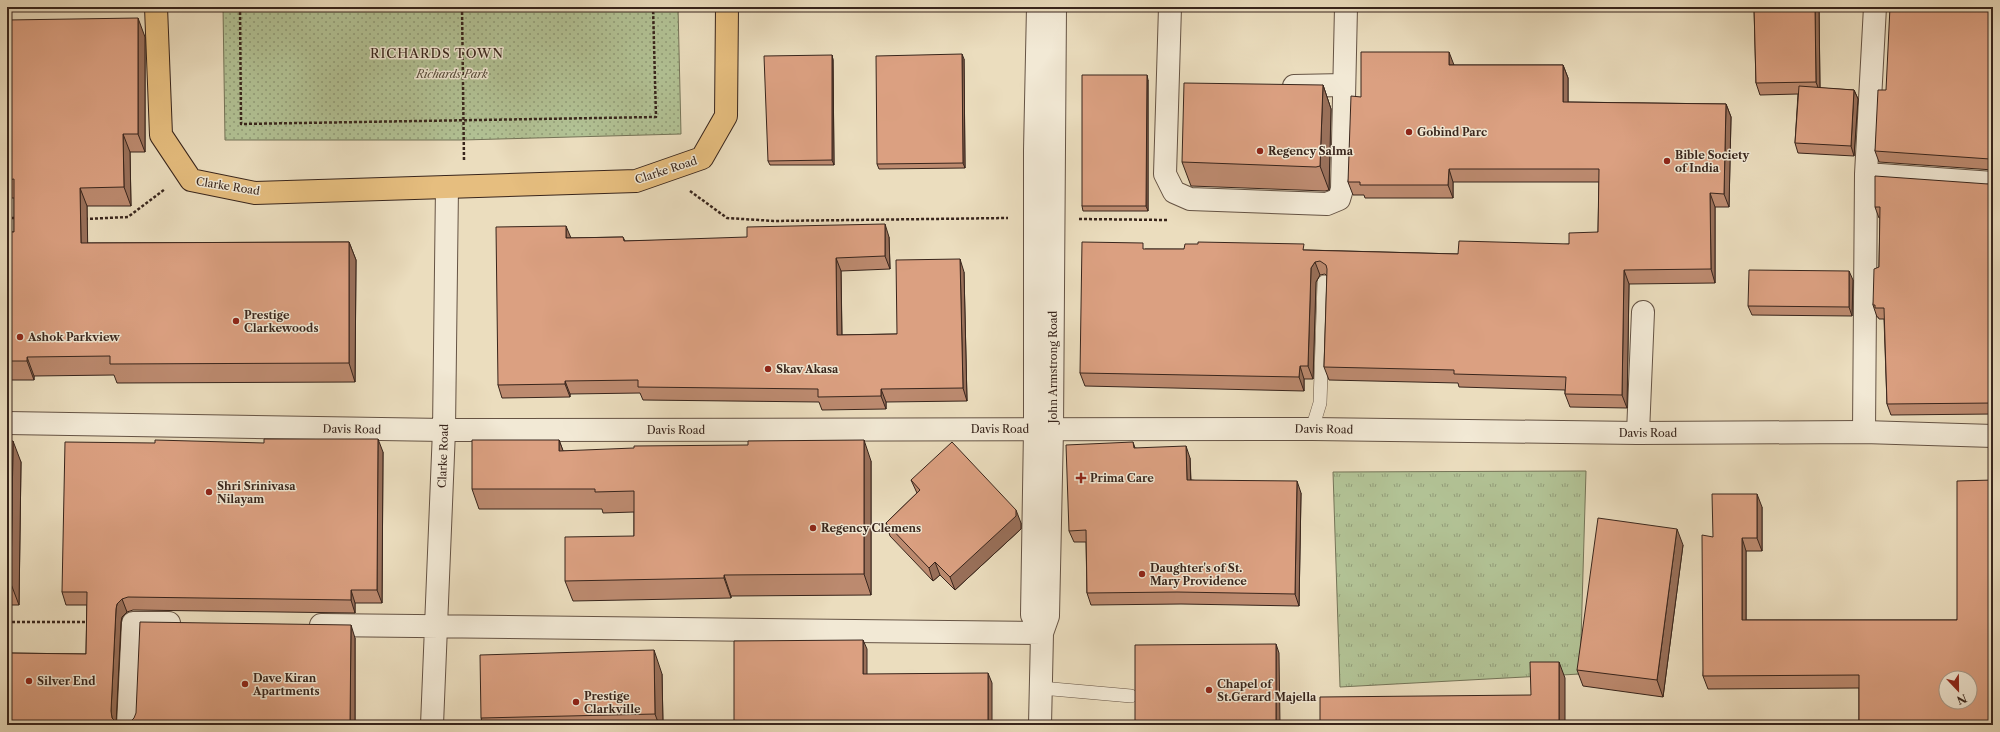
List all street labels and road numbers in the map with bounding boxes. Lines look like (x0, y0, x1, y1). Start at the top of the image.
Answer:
street label: Clarke Road (633, 153, 699, 187)
street label: Clarke Road (195, 174, 261, 198)
street label: John Armstrong Road (1046, 310, 1060, 425)
street label: Davis Road (323, 421, 382, 437)
street label: Davis Road (1295, 421, 1354, 437)
street label: Davis Road (971, 422, 1030, 436)
street label: Clarke Road (435, 423, 451, 488)
street label: Davis Road (647, 423, 706, 437)
street label: Davis Road (1619, 426, 1678, 440)

